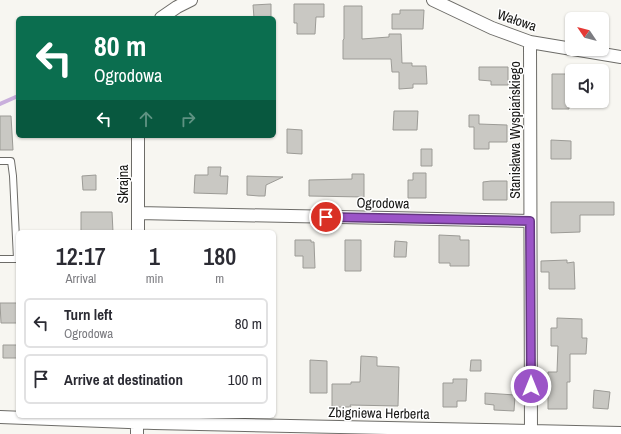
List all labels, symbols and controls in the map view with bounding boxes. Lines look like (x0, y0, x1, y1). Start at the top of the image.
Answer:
street label: Wałowa (495, 5, 540, 35)
north arrow (565, 12, 609, 56)
map controls (565, 12, 609, 108)
text: 80 m (94, 27, 146, 65)
icon: left (28, 32, 80, 84)
street label: Stanisława Wyspiańskiego (506, 61, 524, 199)
text: Ogrodowa (94, 63, 162, 88)
button: sound (565, 64, 609, 108)
icon: left (93, 108, 115, 130)
icon: ahead (135, 108, 157, 130)
icon: right (177, 108, 199, 130)
street label: Skrajna (114, 164, 132, 203)
street label: Ogrodowa (356, 194, 410, 212)
pin (309, 200, 343, 234)
icon: arrive (315, 206, 337, 228)
text: 12:17 (56, 240, 106, 272)
text: 1 (149, 240, 160, 272)
text: 180 (203, 240, 236, 272)
text: Arrival (65, 270, 96, 287)
text: min (146, 270, 163, 287)
text: m (215, 270, 224, 287)
text: Turn left (64, 304, 112, 325)
icon: left (30, 312, 52, 334)
text: 80 m (235, 313, 262, 334)
text: Ogrodowa (64, 325, 113, 342)
position arrow (510, 365, 552, 407)
icon: arrive (30, 368, 52, 390)
text: Arrive at destination (64, 369, 183, 390)
text: 100 m (228, 369, 262, 390)
street label: Zbigniewa Herberta (328, 403, 430, 423)

